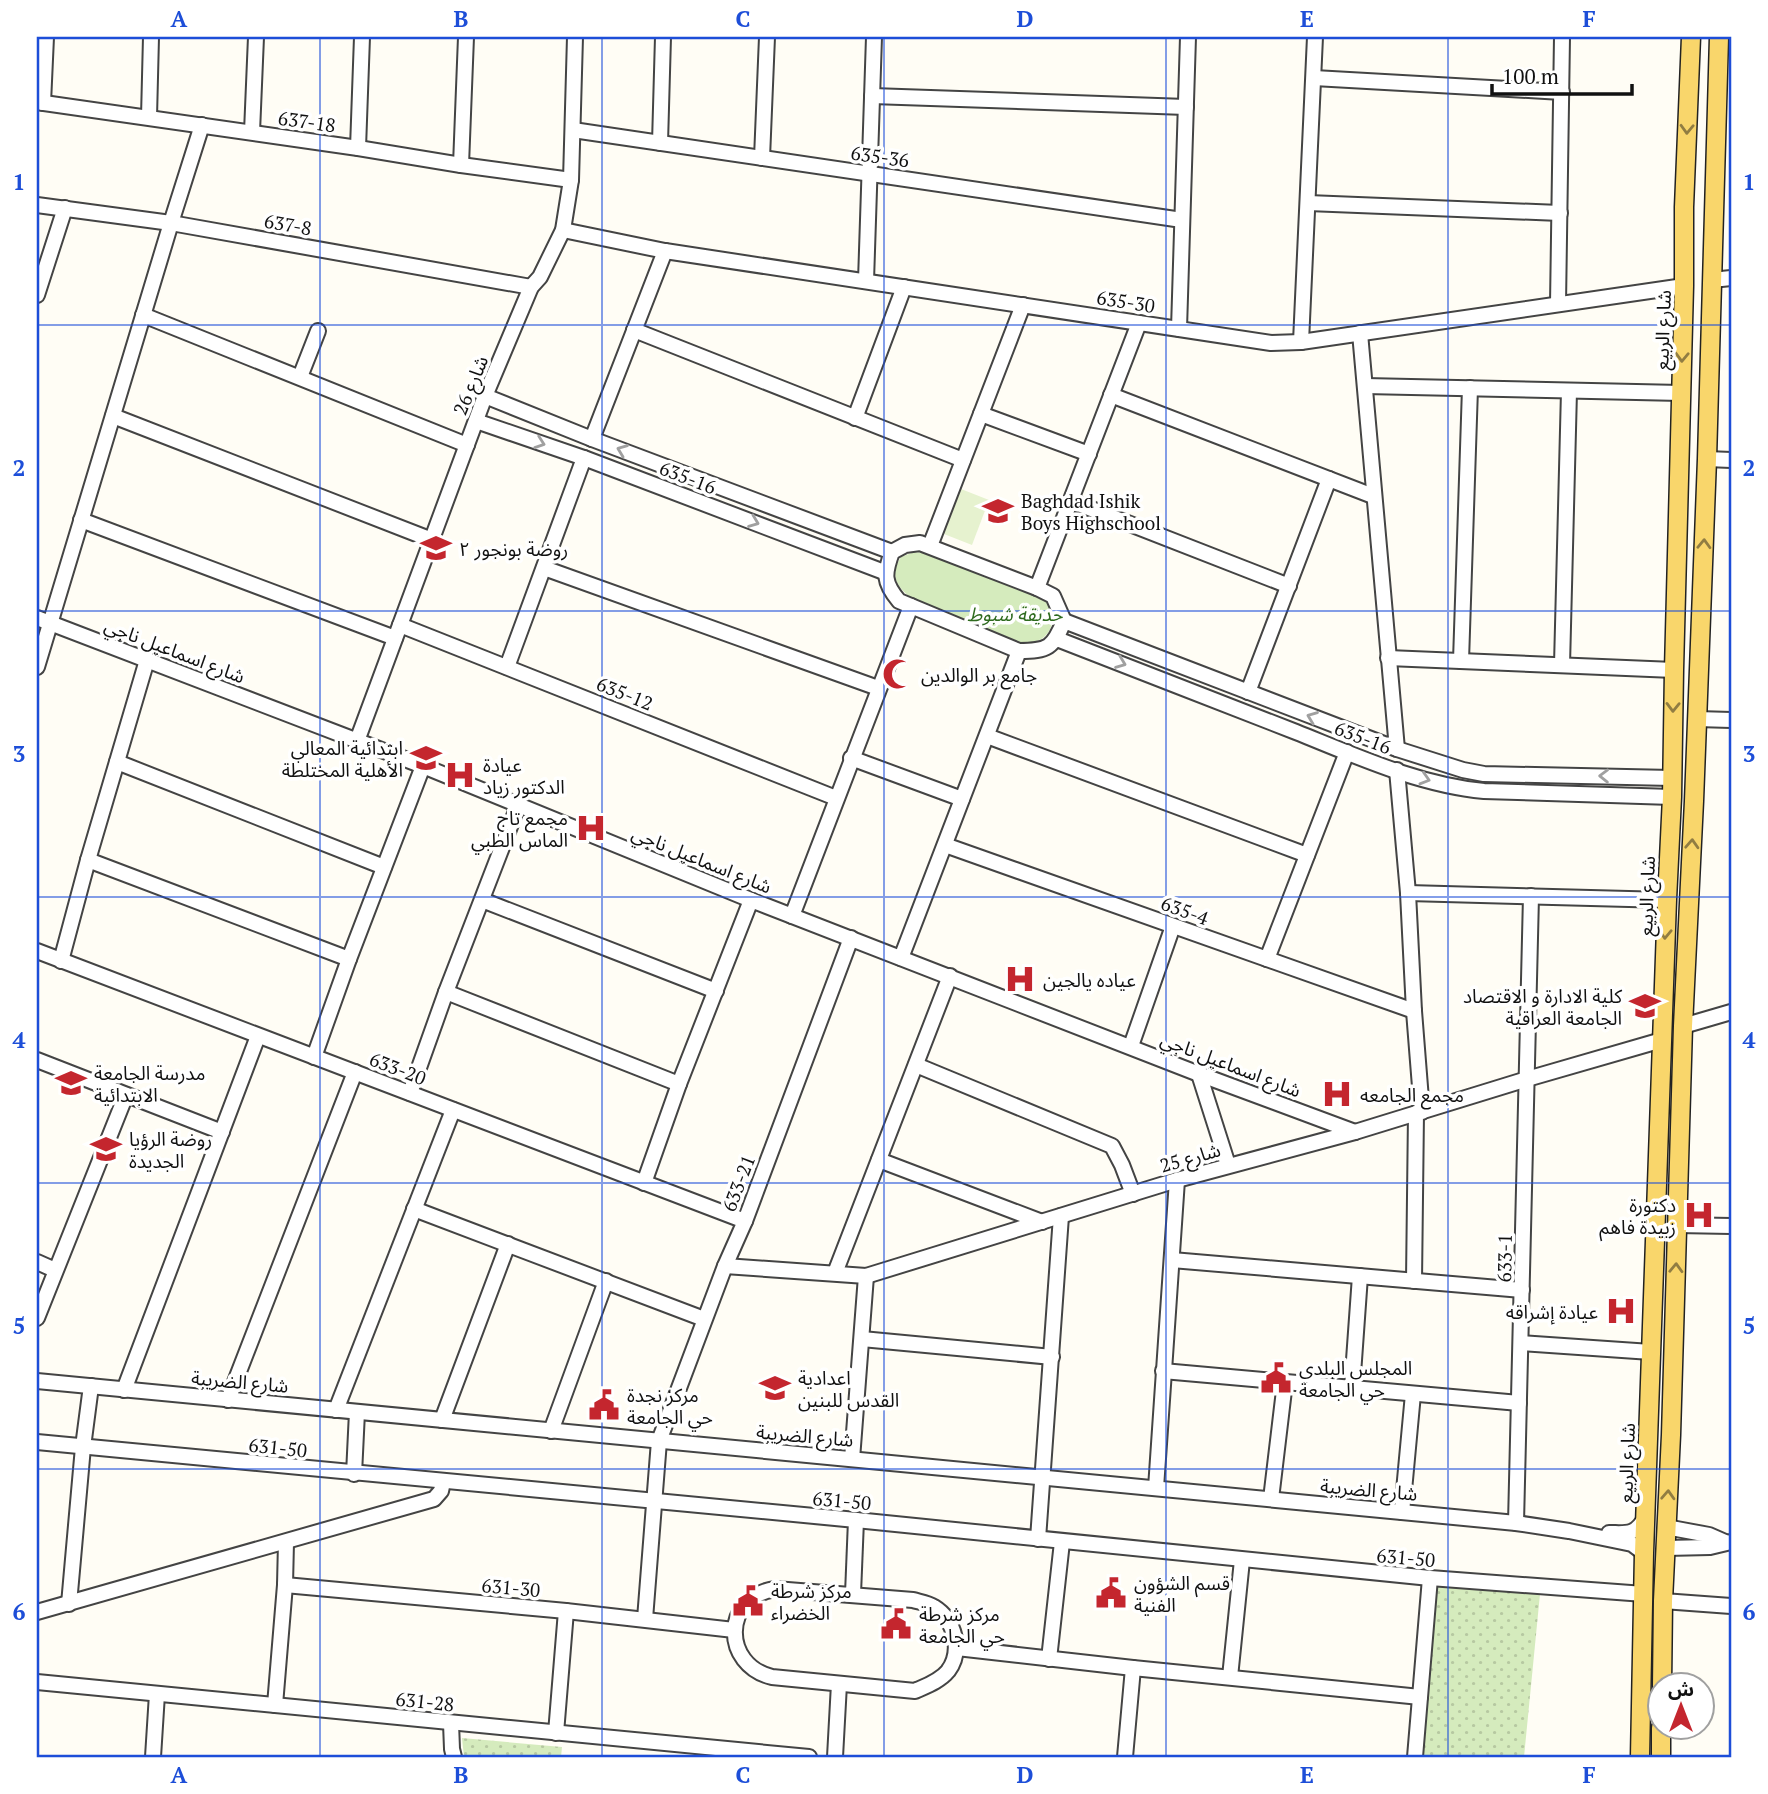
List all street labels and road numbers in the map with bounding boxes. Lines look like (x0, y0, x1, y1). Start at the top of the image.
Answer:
street label: 637-18 (277, 105, 337, 137)
street label: 635-36 (849, 140, 911, 172)
street label: 637-8 (262, 208, 314, 240)
street label: 635-30 (1095, 284, 1157, 318)
street label: شارع الربيع (1648, 289, 1679, 371)
street label: شارع 26 (447, 352, 495, 419)
street label: 635-16 (656, 455, 720, 499)
street label: شارع اسماعيل ناجي (100, 612, 249, 691)
street label: 635-12 (593, 670, 657, 716)
street label: 635-16 (1331, 715, 1395, 759)
street label: شارع اسماعيل ناجي (627, 820, 776, 902)
street label: شارع الربيع (1632, 855, 1663, 937)
street label: 635-4 (1158, 890, 1213, 930)
street label: شارع اسماعيل ناجي (1156, 1026, 1305, 1105)
street label: 633-20 (366, 1046, 430, 1090)
street label: شارع 25 (1157, 1136, 1224, 1179)
street label: 633-21 (716, 1151, 760, 1215)
street label: 633-1 (1491, 1233, 1517, 1283)
street label: شارع الضريبة (190, 1364, 290, 1400)
street label: شارع الضريبة (755, 1418, 855, 1454)
street label: شارع الربيع (1612, 1422, 1643, 1504)
street label: 631-50 (247, 1431, 309, 1463)
street label: شارع الضريبة (1319, 1472, 1419, 1508)
street label: 631-50 (812, 1485, 872, 1515)
street label: 631-50 (1376, 1542, 1436, 1572)
street label: 631-30 (481, 1572, 541, 1602)
street label: 631-28 (394, 1685, 456, 1717)

